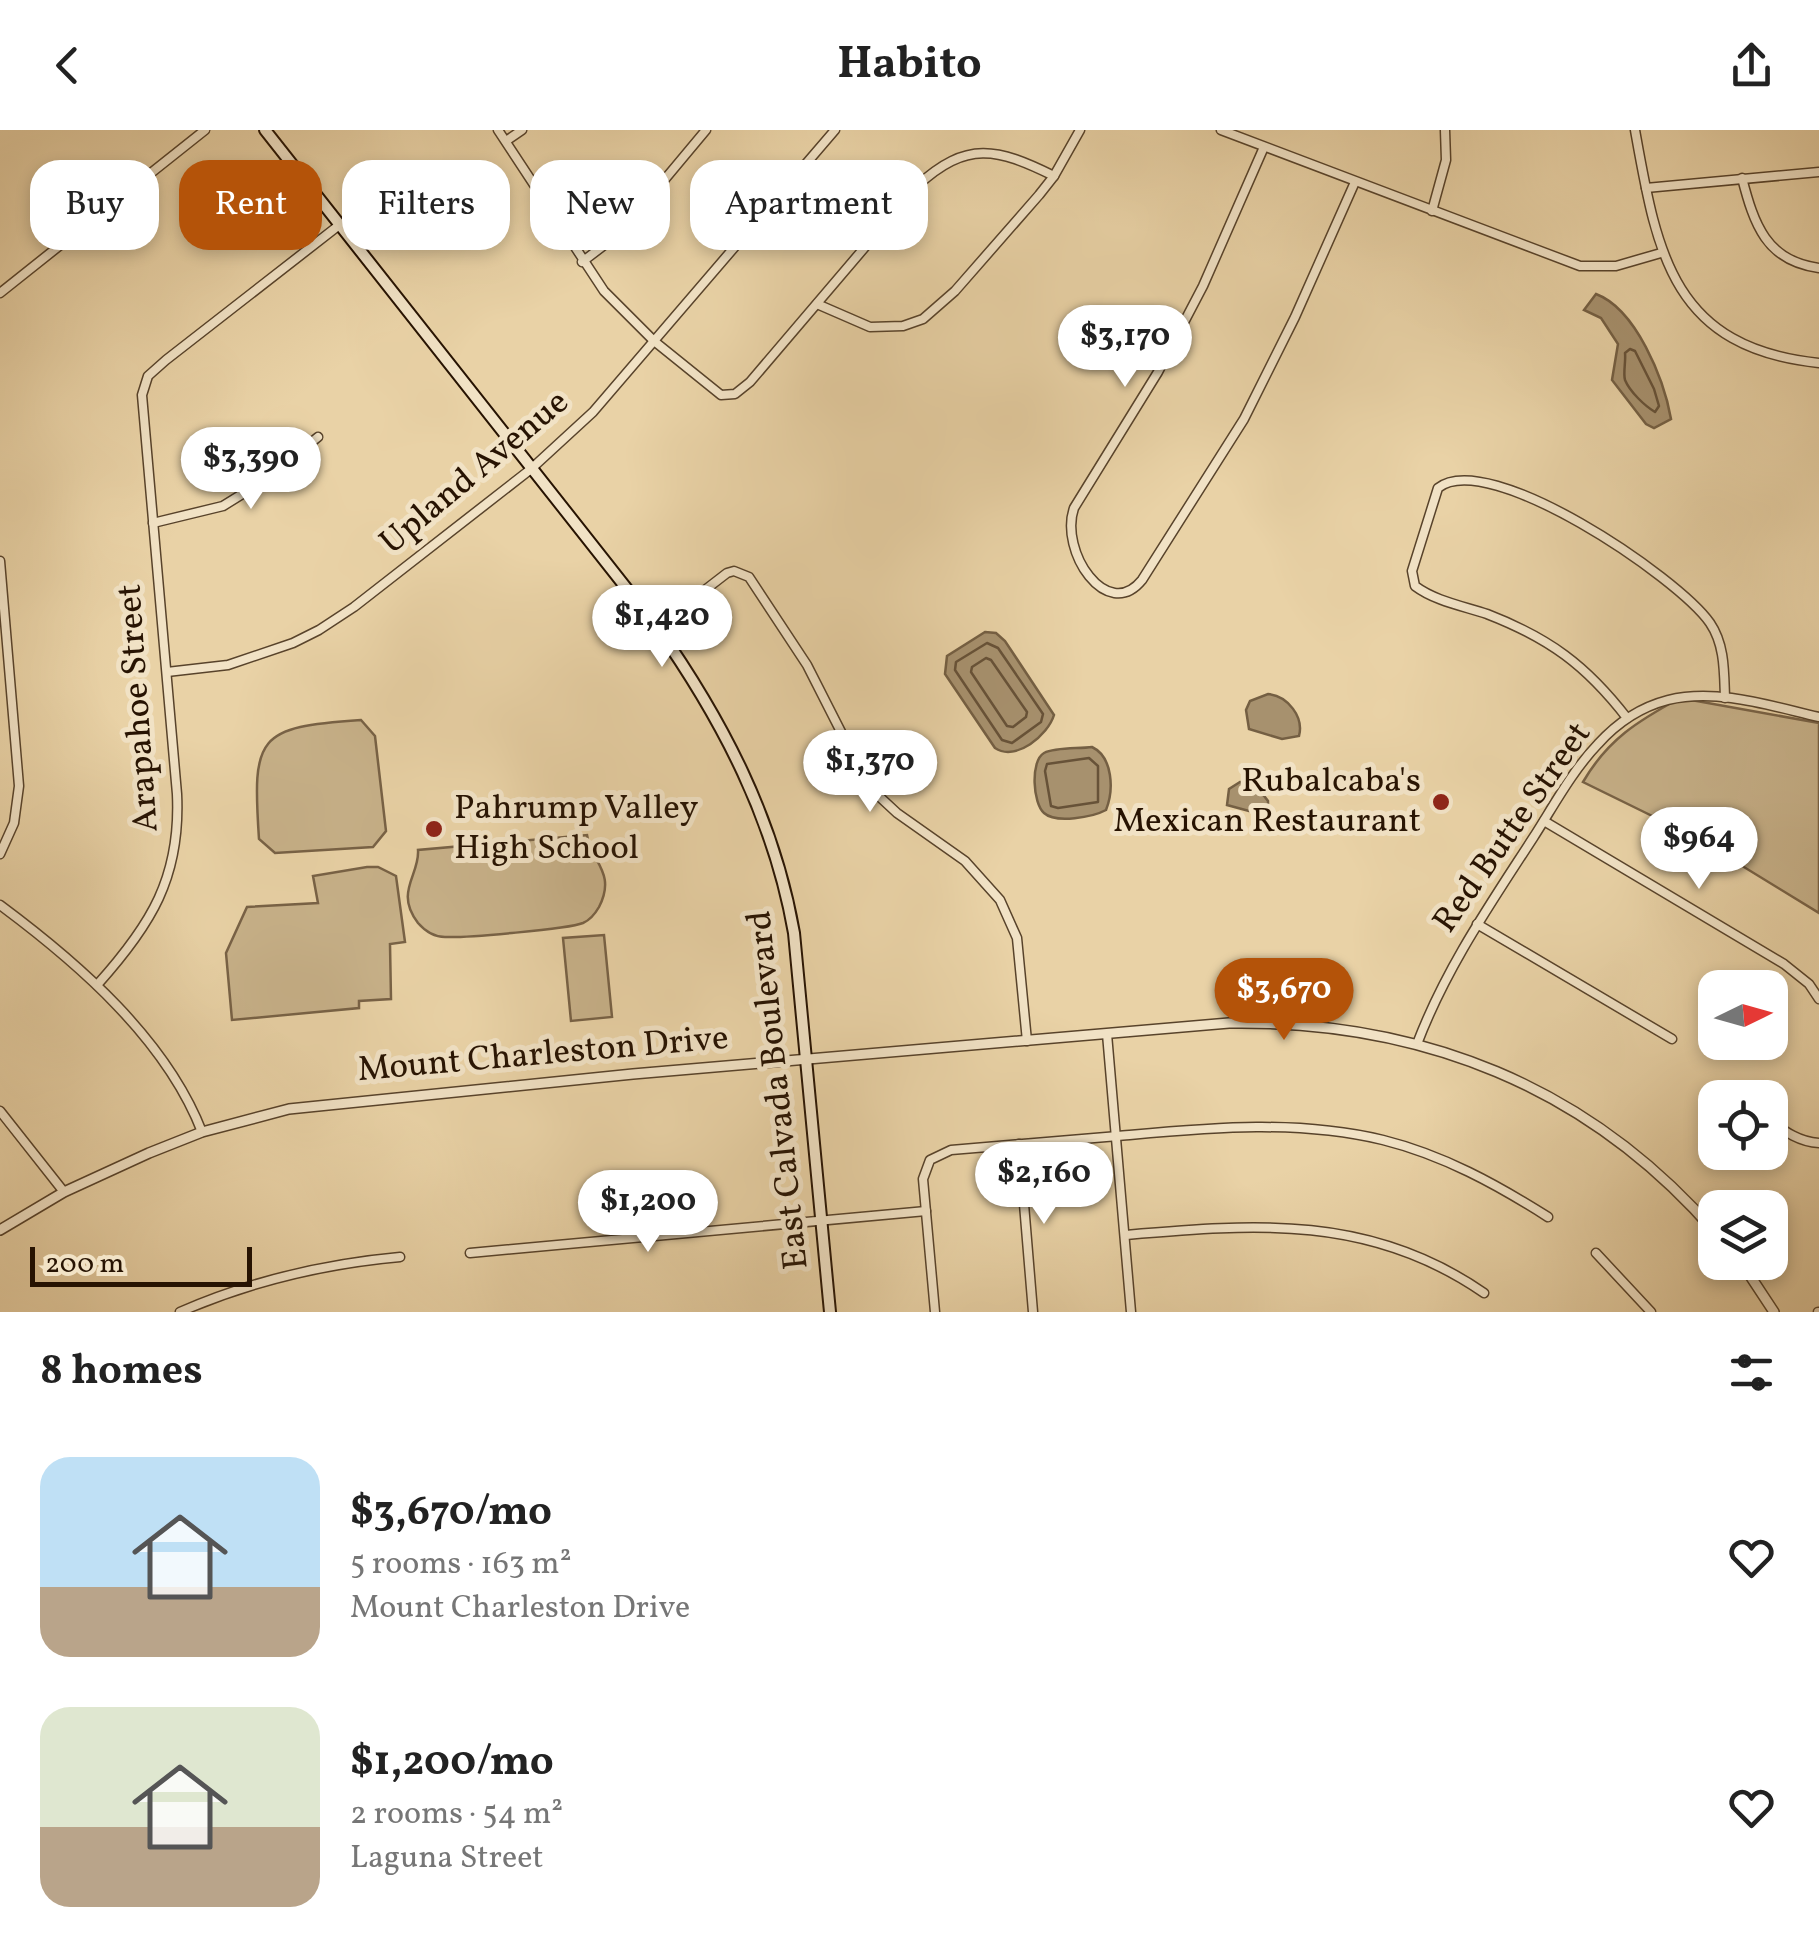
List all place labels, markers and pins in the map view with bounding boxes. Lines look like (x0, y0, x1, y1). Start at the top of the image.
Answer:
pin: $3,170 (1044, 305, 1206, 390)
pin: $3,390 (170, 427, 332, 512)
pin: $1,420 (581, 585, 743, 670)
pin: $1,370 (789, 730, 951, 815)
place label: Rubalcaba's Mexican Restaurant (1113, 758, 1421, 846)
place label: Pahrump Valley High School (454, 785, 698, 873)
marker: Rubalcaba's Mexican Restaurant (1430, 791, 1452, 813)
pin: $964 (1640, 807, 1758, 892)
marker: Pahrump Valley High School (423, 818, 445, 840)
pin: $3,670 (1203, 958, 1365, 1043)
pin: $2,160 (963, 1142, 1125, 1227)
pin: $1,200 (567, 1170, 729, 1255)

